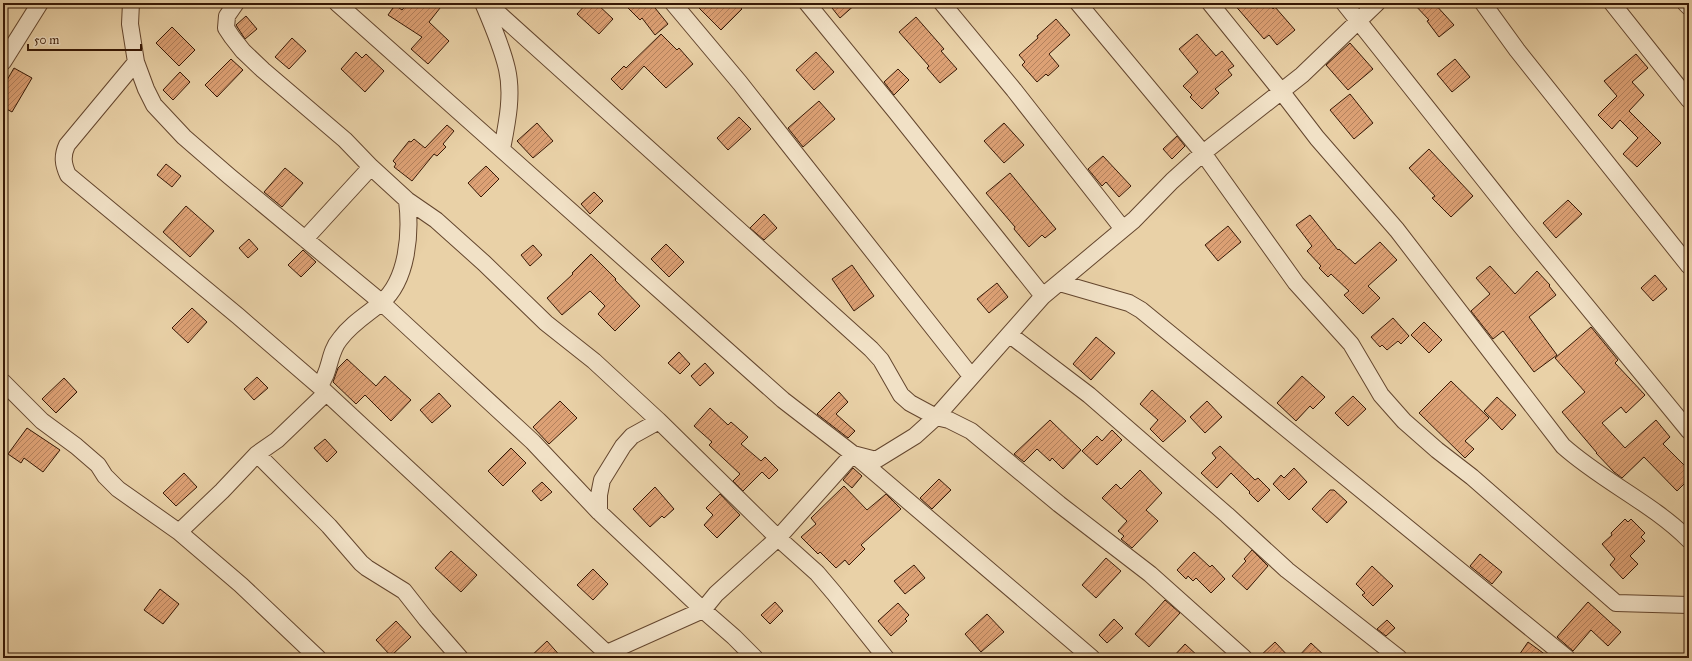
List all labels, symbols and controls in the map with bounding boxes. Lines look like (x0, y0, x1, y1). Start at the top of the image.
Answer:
scale bar (28, 26, 141, 52)
text: 50 m (34, 33, 59, 47)

